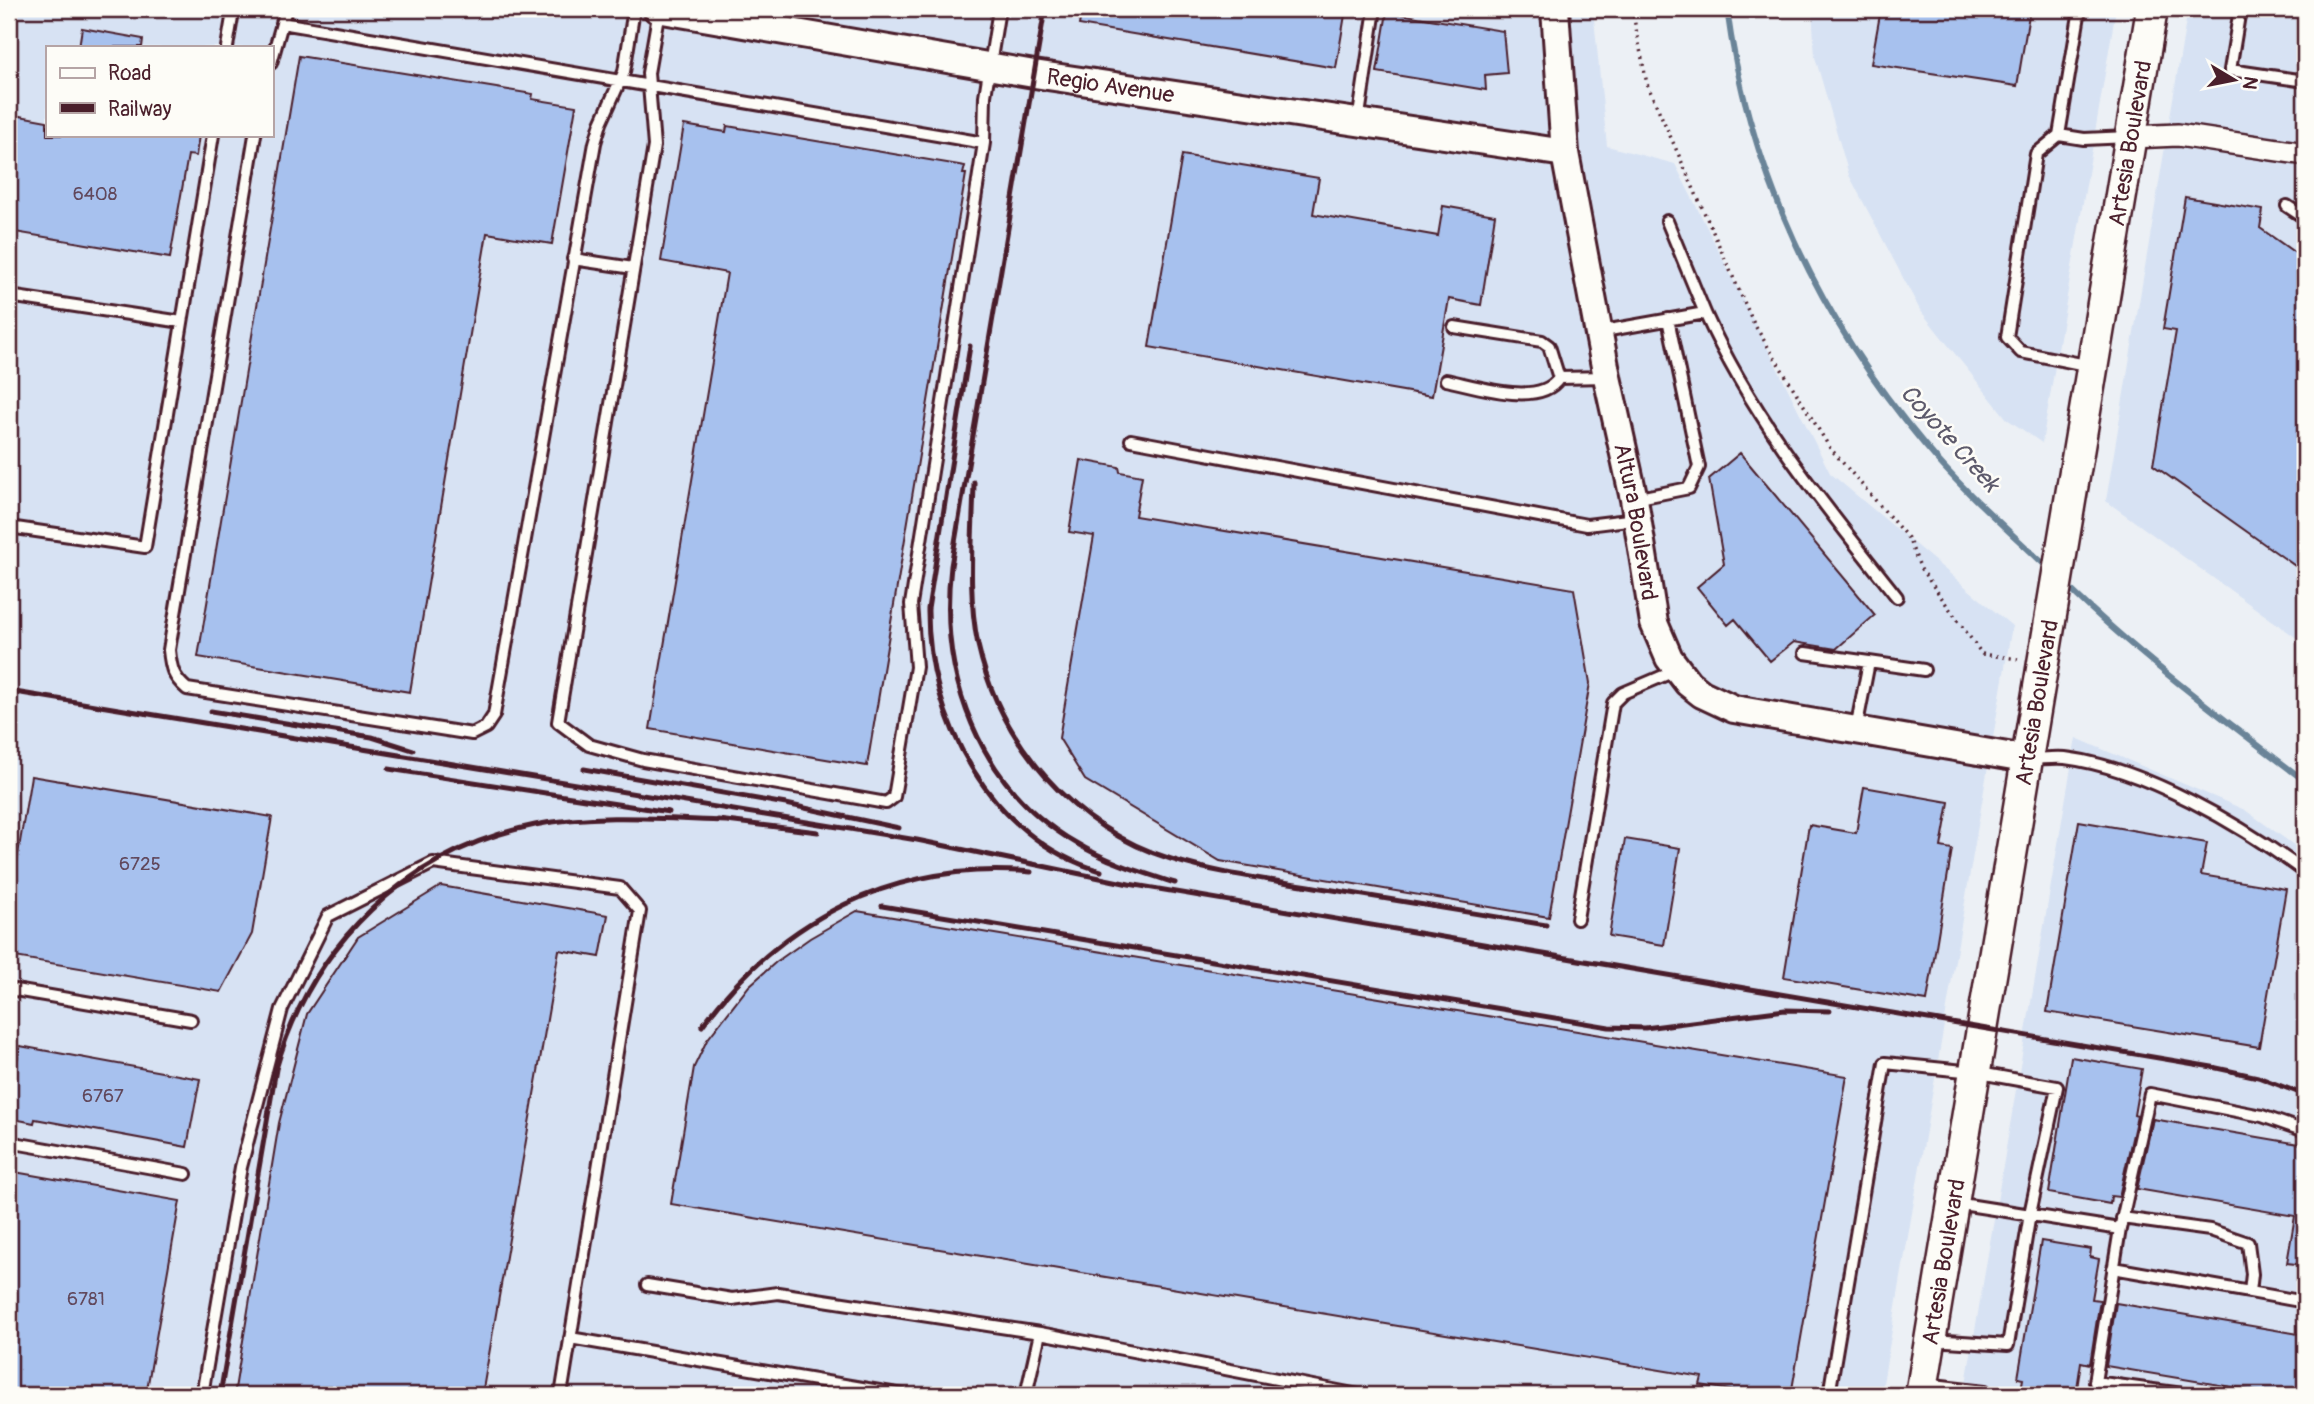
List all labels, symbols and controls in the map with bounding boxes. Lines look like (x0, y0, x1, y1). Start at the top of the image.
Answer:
legend (46, 46, 273, 136)
north arrow (2198, 46, 2268, 116)
street label: Artesia Boulevard (2102, 58, 2158, 228)
text: Road (108, 60, 152, 87)
street label: Regio Avenue (1045, 62, 1177, 110)
text: N (2237, 74, 2263, 91)
text: Railway (108, 96, 172, 123)
house number: 6408 (73, 182, 117, 206)
water label: Coyote Creek (1894, 379, 2007, 499)
street label: Altura Boulevard (1607, 441, 1664, 602)
street label: Artesia Boulevard (2009, 618, 2065, 788)
house number: 6725 (119, 852, 161, 876)
house number: 6767 (82, 1084, 124, 1108)
street label: Artesia Boulevard (1916, 1177, 1972, 1347)
house number: 6781 (67, 1287, 105, 1311)

